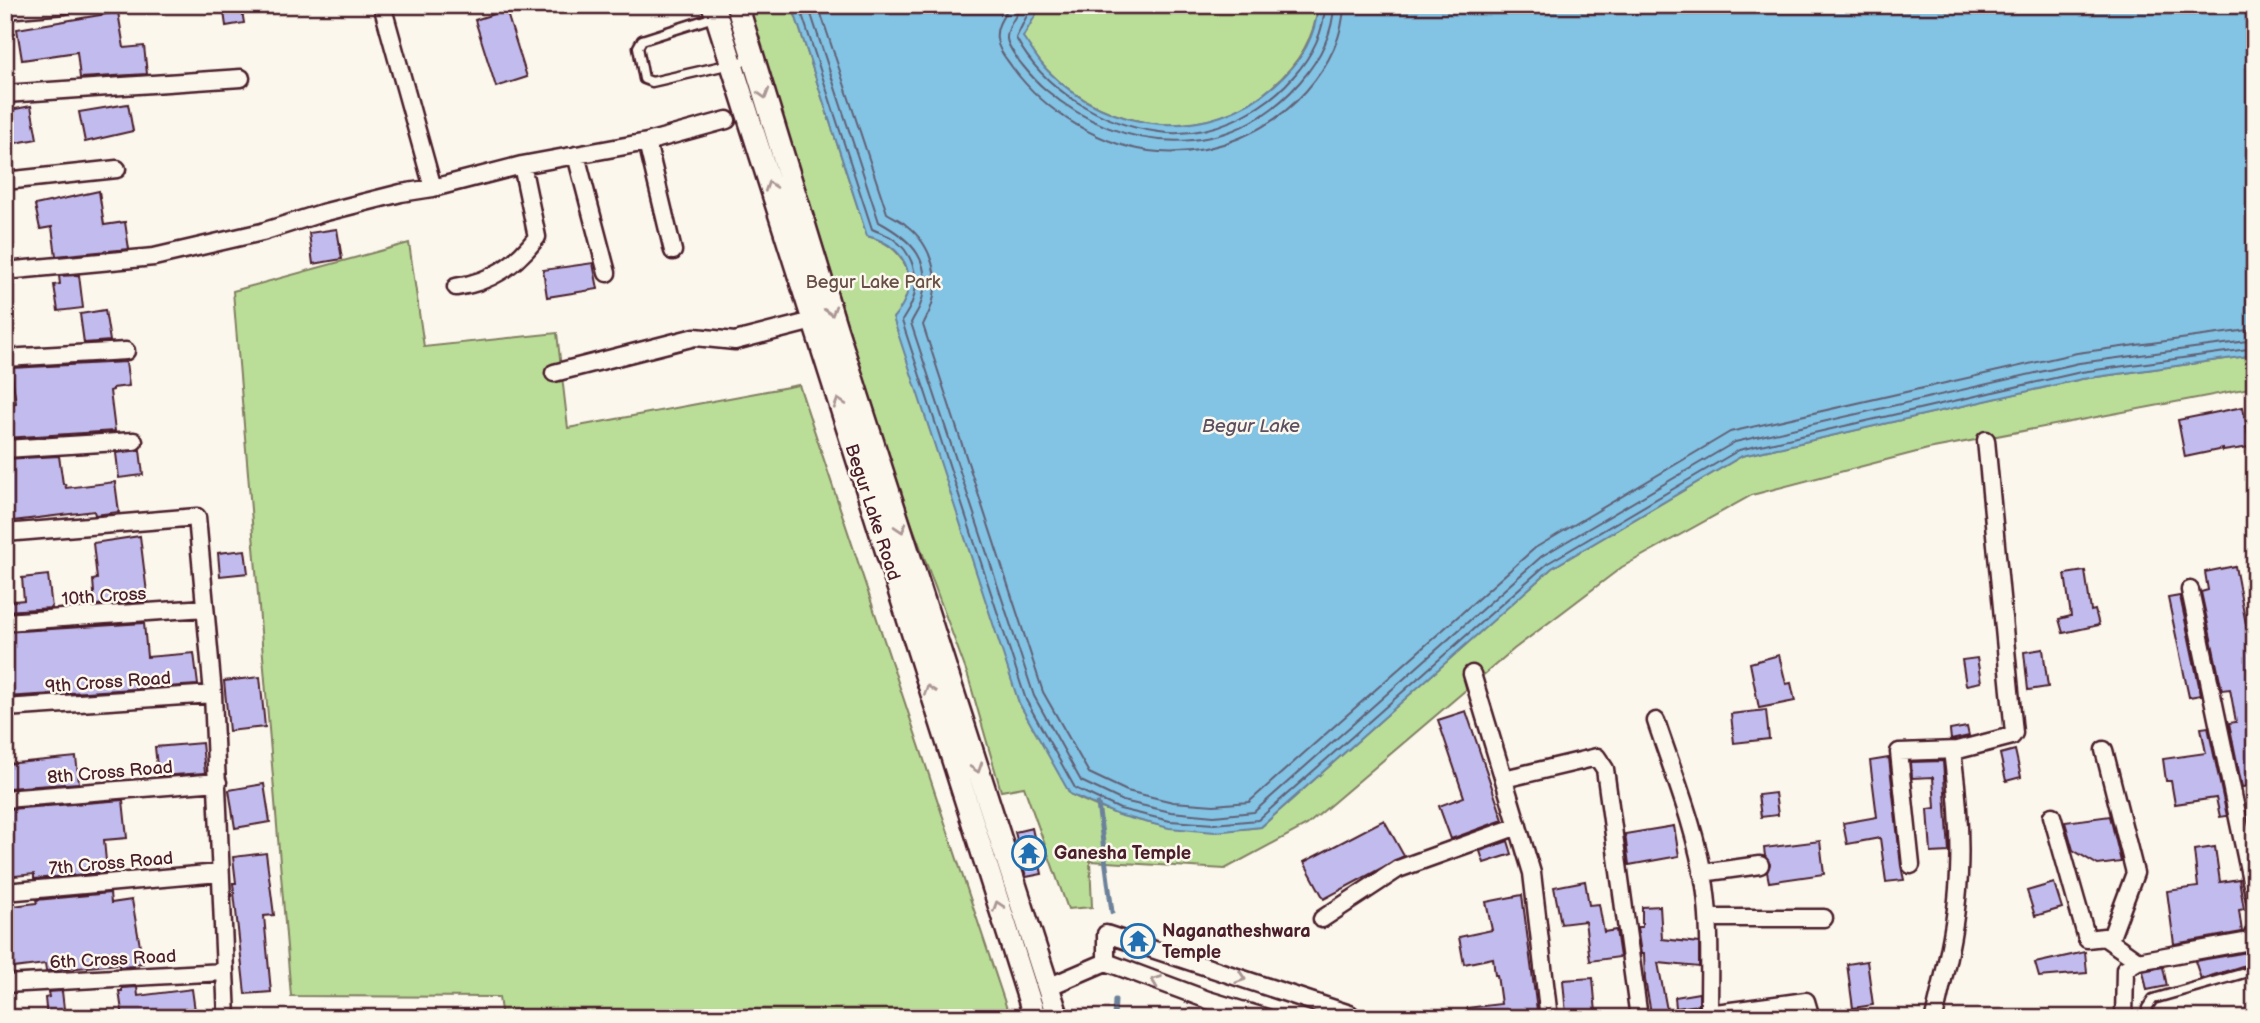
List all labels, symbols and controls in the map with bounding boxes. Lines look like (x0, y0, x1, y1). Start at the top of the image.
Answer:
one-way arrow (756, 87, 770, 100)
one-way arrow (764, 180, 778, 192)
park label: Begur Lake Park (806, 272, 941, 293)
one-way arrow (823, 305, 838, 317)
one-way arrow (832, 397, 847, 409)
water label: Begur Lake (1202, 415, 1300, 438)
street label: Begur Lake Road (841, 441, 905, 583)
one-way arrow (893, 521, 907, 533)
street label: 10th Cross (61, 583, 147, 610)
street label: 9th Cross Road (44, 668, 172, 697)
one-way arrow (923, 684, 938, 696)
street label: 8th Cross Road (46, 757, 174, 788)
one-way arrow (969, 762, 984, 774)
temple icon: Ganesha Temple (1010, 834, 1048, 872)
place label: Ganesha Temple (1054, 843, 1191, 864)
street label: 7th Cross Road (48, 848, 174, 879)
one-way arrow (992, 901, 1006, 913)
place label: Naganatheshwara Temple (1162, 921, 1311, 963)
temple icon: Naganatheshwara Temple (1119, 922, 1157, 960)
street label: 6th Cross Road (49, 946, 177, 973)
one-way arrow (1234, 970, 1246, 985)
one-way arrow (1151, 975, 1163, 989)

